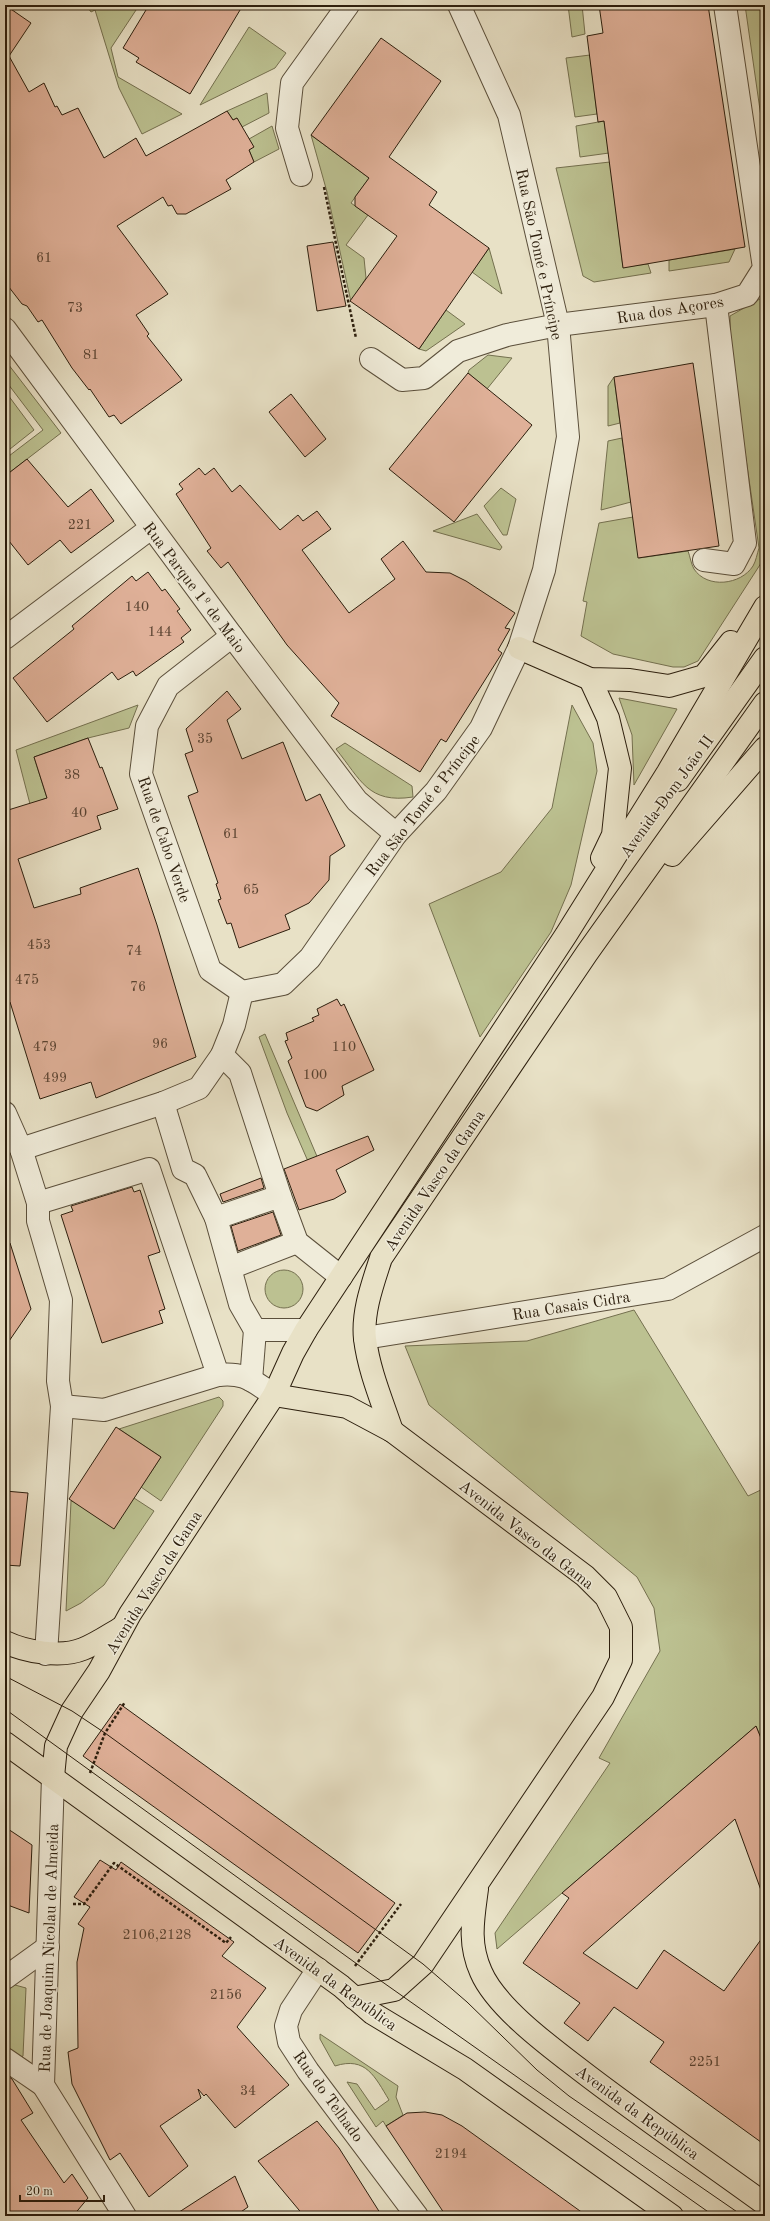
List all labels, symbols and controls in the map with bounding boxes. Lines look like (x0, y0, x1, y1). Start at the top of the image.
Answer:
street label: Rua São Tomé e Príncipe (512, 167, 564, 341)
house number: 61 (36, 251, 52, 265)
street label: Rua dos Açores (616, 295, 725, 327)
house number: 73 (67, 301, 83, 315)
house number: 81 (83, 348, 99, 362)
house number: 221 (68, 518, 92, 532)
street label: Rua Parque 1º de Maio (139, 520, 248, 657)
house number: 140 (125, 600, 149, 614)
house number: 144 (148, 625, 172, 639)
house number: 35 (197, 732, 213, 746)
street label: Rua São Tomé e Príncipe (364, 733, 484, 880)
street label: Avenida Dom João II (618, 733, 717, 861)
house number: 38 (64, 768, 80, 782)
street label: Rua de Cabo Verde (134, 775, 192, 905)
house number: 40 (71, 806, 87, 820)
house number: 61 (223, 827, 239, 841)
house number: 65 (243, 883, 259, 897)
house number: 453 (27, 938, 51, 952)
house number: 74 (126, 944, 142, 958)
house number: 475 (15, 973, 39, 987)
house number: 76 (130, 980, 146, 994)
house number: 96 (152, 1037, 168, 1051)
house number: 479 (33, 1040, 57, 1054)
house number: 110 (332, 1040, 356, 1054)
house number: 100 (303, 1068, 327, 1082)
house number: 499 (43, 1071, 67, 1085)
street label: Avenida Vasco da Gama (383, 1108, 489, 1254)
street label: Rua Casais Cidra (511, 1290, 632, 1324)
street label: Avenida Vasco da Gama (455, 1478, 596, 1593)
street label: Avenida Vasco da Gama (104, 1508, 206, 1658)
street label: Rua de Joaquim Nicolau de Almeida (38, 1823, 62, 2073)
house number: 2106,2128 (123, 1928, 191, 1942)
street label: Avenida da República (270, 1935, 399, 2035)
house number: 2156 (210, 1988, 242, 2002)
street label: Rua do Telhado (289, 2049, 366, 2146)
house number: 2251 (689, 2055, 721, 2069)
street label: Avenida da República (572, 2064, 701, 2164)
house number: 34 (240, 2084, 256, 2098)
house number: 2194 (435, 2147, 467, 2161)
scale bar (20, 2177, 104, 2203)
text: 20 m (26, 2186, 53, 2198)

